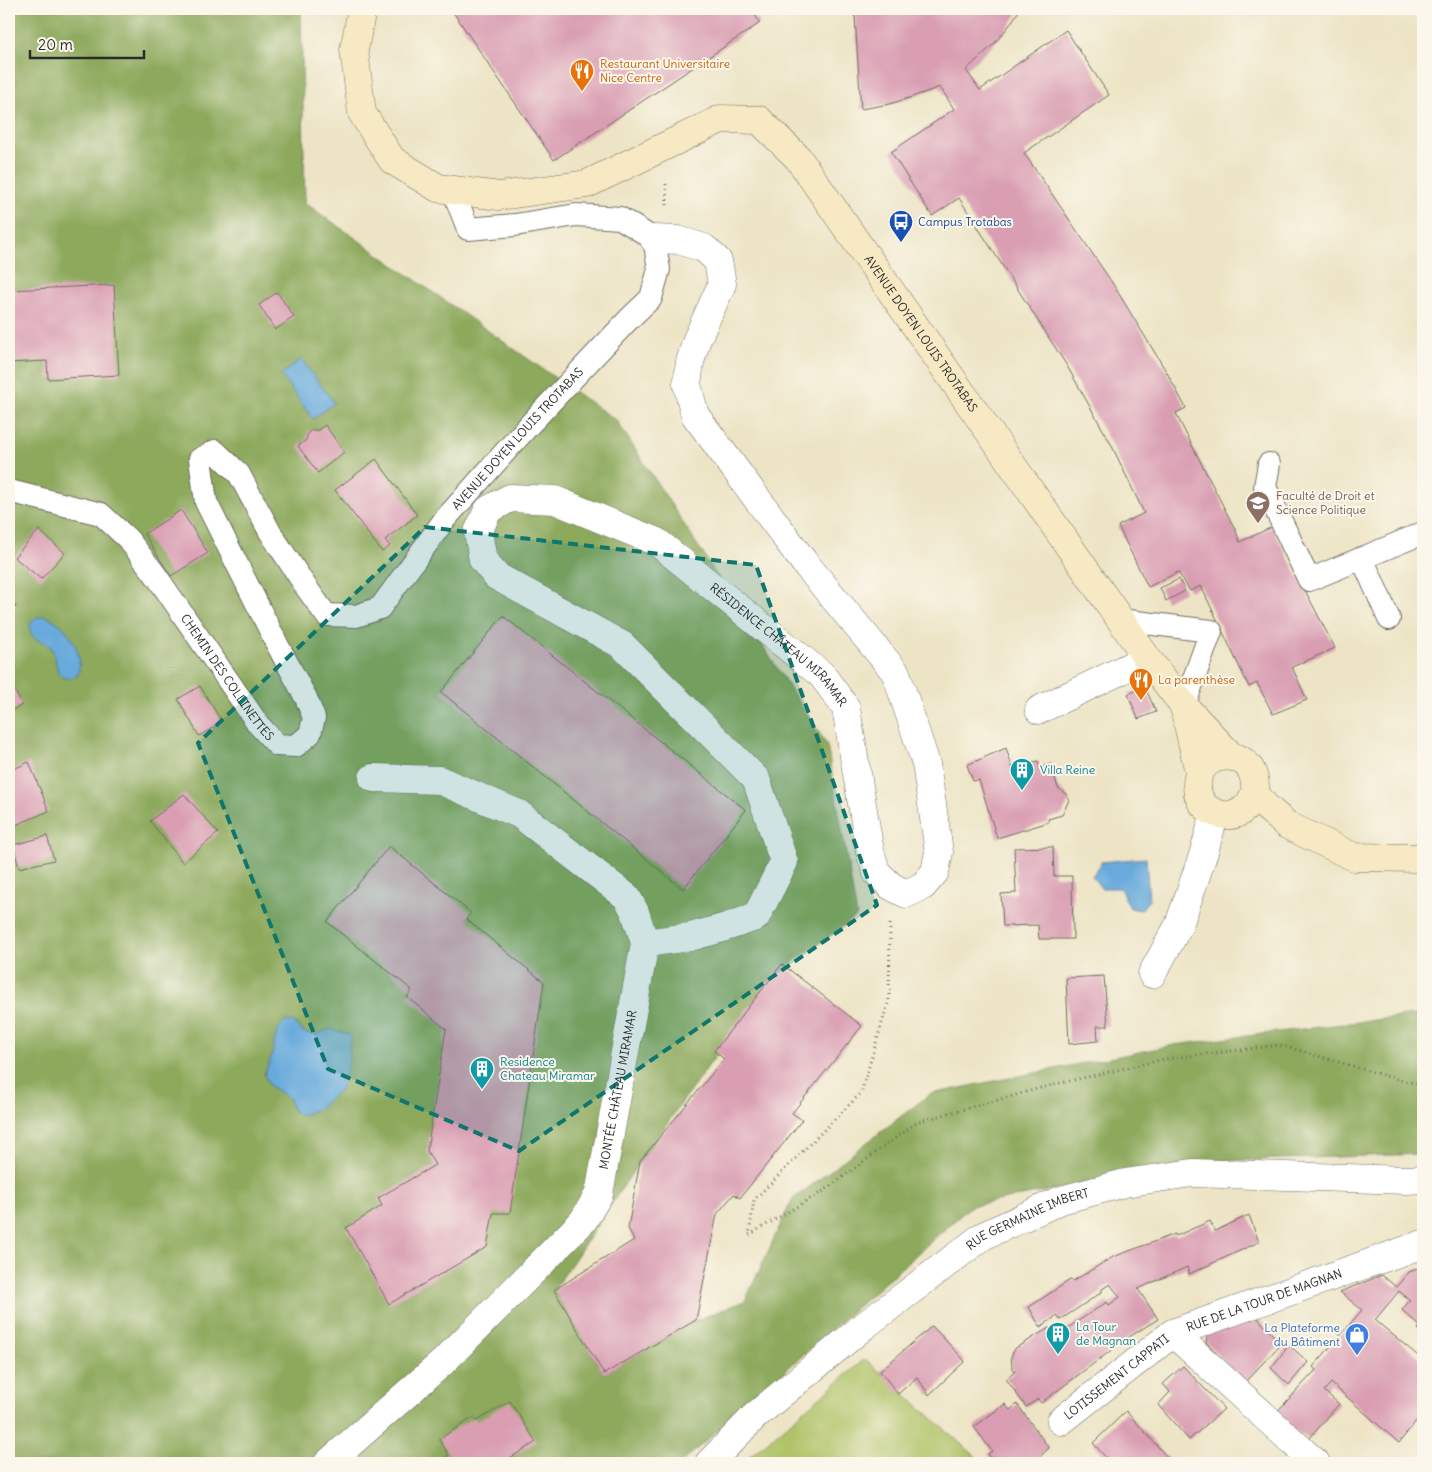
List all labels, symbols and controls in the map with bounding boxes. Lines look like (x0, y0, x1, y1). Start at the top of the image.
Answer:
scale bar (30, 28, 144, 60)
text: 20 m (38, 35, 73, 54)
place label: Restaurant Universitaire Nice Centre (600, 56, 730, 85)
restaurant icon: Restaurant Universitaire Nice Centre (569, 58, 595, 92)
bus stop icon: Campus Trotabas (888, 209, 914, 243)
place label: Campus Trotabas (918, 214, 1012, 229)
street label: AVENUE DOYEN LOUIS TROTABAS (861, 252, 981, 415)
street label: AVENUE DOYEN LOUIS TROTABAS (449, 364, 587, 513)
place label: Faculté de Droit et Science Politique (1276, 488, 1375, 517)
school or university icon: Faculté de Droit et Science Politique (1245, 490, 1271, 524)
street label: RÉSIDENCE CHÂTEAU MIRAMAR (707, 580, 851, 710)
street label: CHEMIN DES COLLINETTES (178, 611, 278, 744)
restaurant icon: La parenthèse (1128, 667, 1154, 701)
place label: La parenthèse (1158, 672, 1235, 687)
building icon: Villa Reine (1009, 757, 1035, 791)
place label: Villa Reine (1040, 762, 1095, 777)
street label: MONTÉE CHÂTEAU MIRAMAR (596, 1009, 640, 1171)
place label: Residence Chateau Miramar (500, 1054, 595, 1083)
building icon: Residence Chateau Miramar (469, 1056, 495, 1090)
street label: RUE GERMAINE IMBERT (963, 1185, 1090, 1253)
street label: RUE DE LA TOUR DE MAGNAN (1184, 1265, 1344, 1335)
place label: La Tour de Magnan (1076, 1319, 1136, 1348)
place label: La Plateforme du Bâtiment (1264, 1320, 1340, 1349)
building icon: La Tour de Magnan (1045, 1321, 1071, 1355)
shop icon: La Plateforme du Bâtiment (1344, 1322, 1370, 1356)
street label: LOTISSEMENT CAPPATI (1061, 1331, 1172, 1423)

